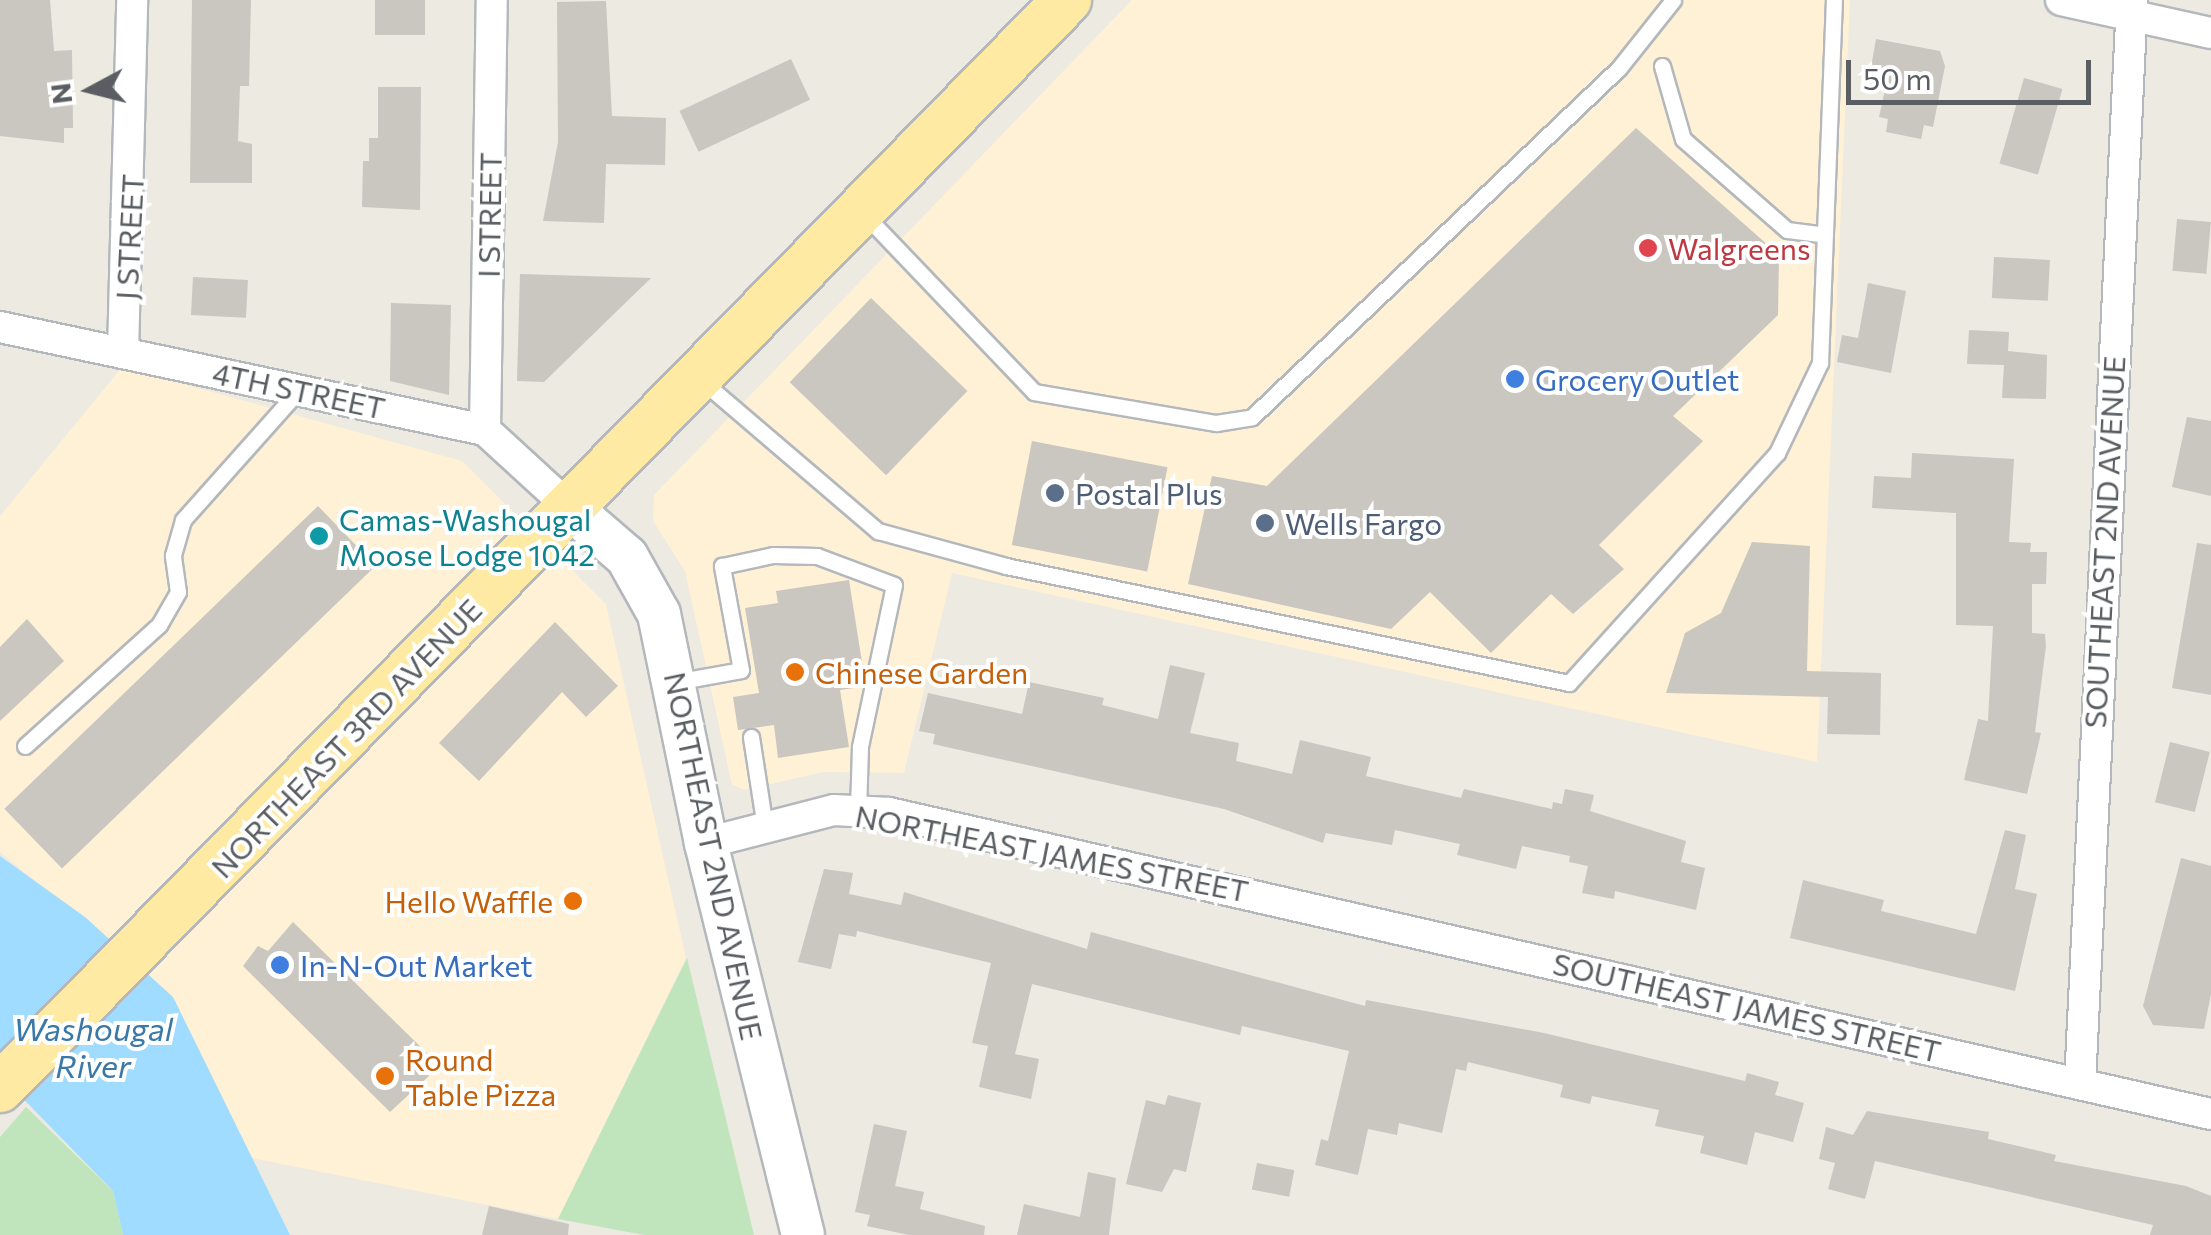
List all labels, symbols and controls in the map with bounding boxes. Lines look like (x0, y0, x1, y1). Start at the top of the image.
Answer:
north arrow (40, 40, 140, 140)
scale bar (1851, 40, 2096, 102)
text: 50 m (1863, 59, 1932, 96)
text: N (42, 81, 78, 106)
street label: I STREET (470, 152, 508, 278)
street label: J STREET (108, 173, 150, 301)
place label: Walgreens (1668, 230, 1811, 266)
marker: Walgreens (1637, 237, 1659, 259)
street label: 4TH STREET (209, 354, 389, 426)
street label: SOUTHEAST 2ND AVENUE (2076, 355, 2132, 729)
place label: Grocery Outlet (1535, 361, 1739, 397)
marker: Grocery Outlet (1504, 368, 1526, 390)
place label: Postal Plus (1075, 475, 1223, 511)
marker: Postal Plus (1044, 482, 1066, 504)
place label: Camas-Washougal Moose Lodge 1042 (339, 501, 595, 572)
place label: Wells Fargo (1285, 505, 1442, 541)
marker: Wells Fargo (1254, 512, 1276, 534)
marker: Camas-Washougal Moose Lodge 1042 (308, 525, 330, 547)
street label: NORTHEAST 3RD AVENUE (203, 591, 489, 885)
place label: Chinese Garden (815, 654, 1028, 690)
marker: Chinese Garden (784, 661, 806, 683)
street label: NORTHEAST 2ND AVENUE (657, 669, 771, 1043)
street label: NORTHEAST JAMES STREET (852, 797, 1252, 909)
place label: Hello Waffle (385, 883, 553, 919)
marker: Hello Waffle (562, 890, 584, 912)
street label: SOUTHEAST JAMES STREET (1549, 945, 1945, 1069)
place label: In-N-Out Market (300, 947, 532, 983)
marker: In-N-Out Market (269, 954, 291, 976)
water label: Washougal River (13, 1010, 173, 1085)
place label: Round Table Pizza (405, 1041, 556, 1112)
marker: Round Table Pizza (374, 1065, 396, 1087)

